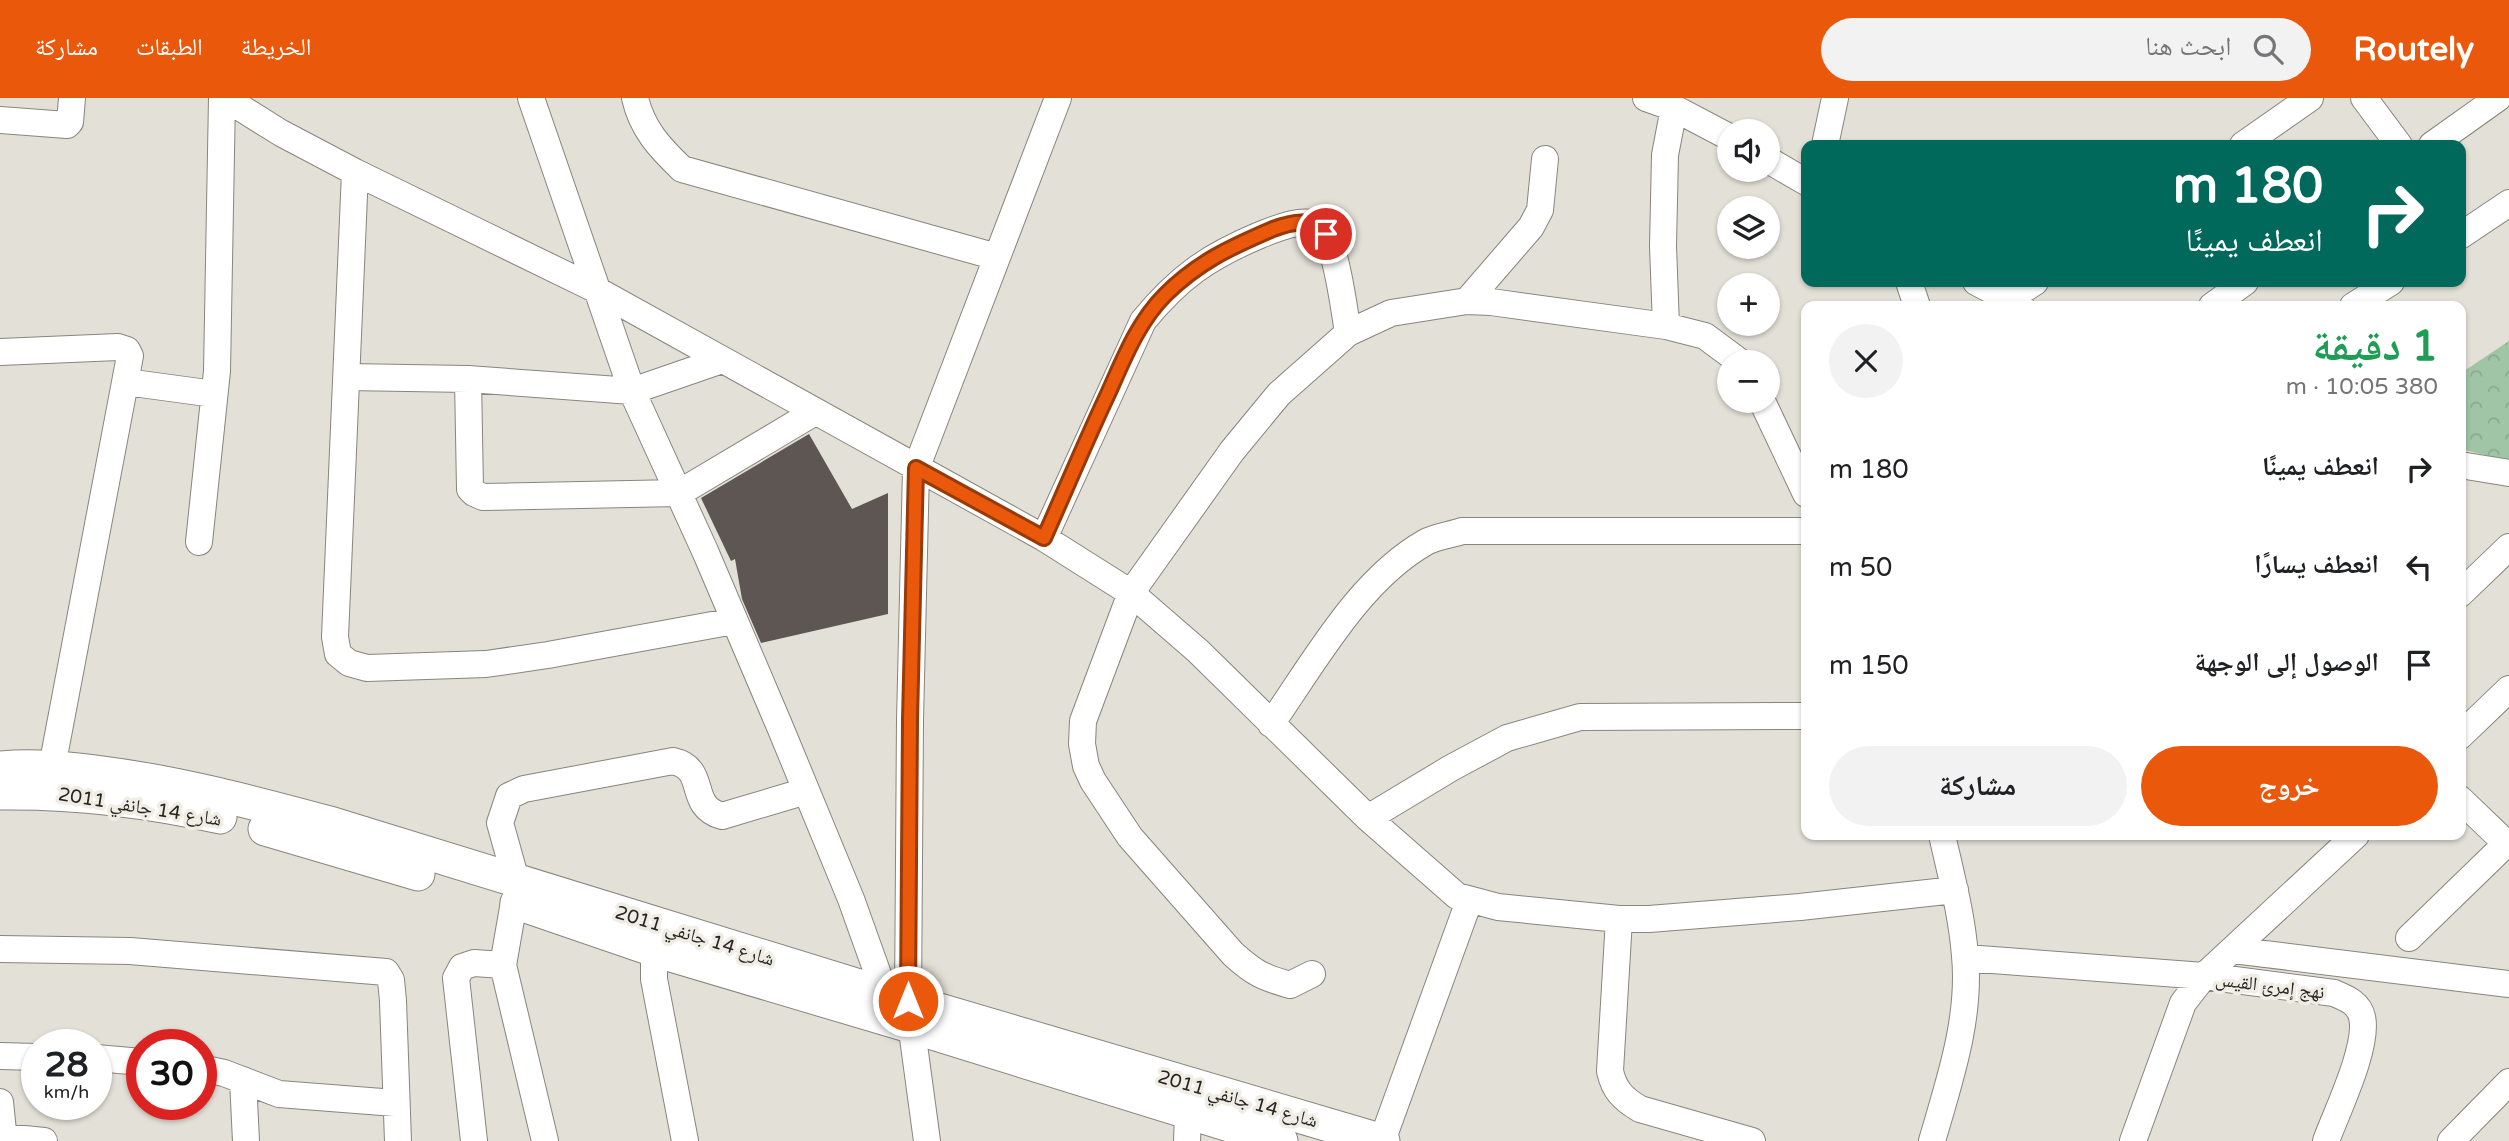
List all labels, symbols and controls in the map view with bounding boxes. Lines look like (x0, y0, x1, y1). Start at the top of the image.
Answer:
search box (1821, 18, 2311, 81)
icon: search (2249, 30, 2287, 68)
text: Routely (2353, 30, 2474, 69)
text: ابحث هنا (2145, 31, 2231, 62)
text: مشاركة (35, 33, 98, 62)
text: الطبقات (136, 33, 203, 62)
text: الخريطة (241, 33, 311, 62)
map controls (1717, 119, 1780, 413)
button: sound (1717, 119, 1780, 182)
text: 180 m (2173, 157, 2323, 216)
icon: right (2347, 168, 2438, 259)
button: layers (1717, 196, 1780, 259)
pin (1296, 204, 1356, 264)
icon: arrive (1307, 215, 1345, 253)
text: انعطف يمينًا (2186, 222, 2323, 260)
button: + (1717, 273, 1780, 336)
text: 1 دقيقة (2312, 321, 2438, 372)
button: close (1829, 324, 1903, 398)
button: − (1717, 350, 1780, 413)
text: 380 m · 10:05 (2286, 373, 2438, 401)
icon: right (2400, 450, 2438, 488)
text: انعطف يمينًا (2262, 451, 2379, 482)
text: 180 m (1829, 454, 1909, 485)
icon: left (2400, 548, 2438, 586)
text: انعطف يسارًا (2254, 549, 2379, 580)
text: 50 m (1829, 552, 1892, 583)
icon: arrive (2400, 646, 2438, 684)
text: الوصول إلى الوجهة (2195, 647, 2379, 678)
text: 150 m (1829, 650, 1909, 681)
button: مشاركة (1829, 746, 2127, 826)
button: خروج (2141, 746, 2438, 826)
street label: شارع 14 جانفي 2011 (56, 783, 223, 835)
street label: شارع 14 جانفي 2011 (611, 901, 777, 974)
position arrow (871, 964, 945, 1038)
street label: نهج إمرئ القيس (2214, 968, 2326, 1005)
speed limit sign: 30 (126, 1029, 217, 1120)
text: 28 (45, 1044, 88, 1086)
street label: شارع 14 جانفي 2011 (1154, 1066, 1320, 1136)
text: km/h (44, 1081, 89, 1103)

